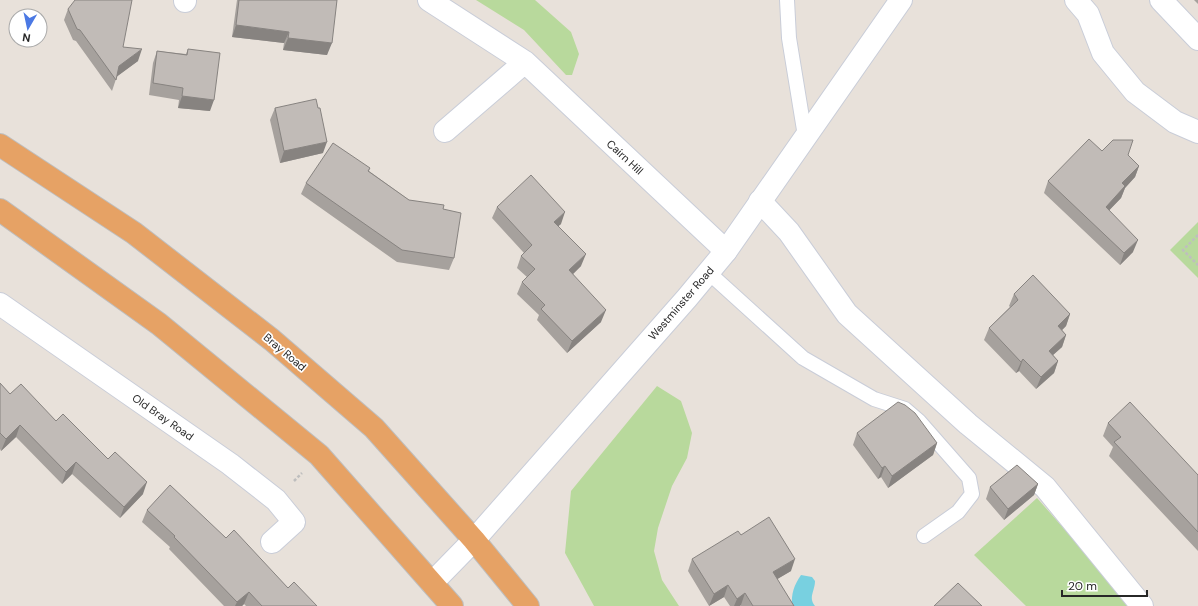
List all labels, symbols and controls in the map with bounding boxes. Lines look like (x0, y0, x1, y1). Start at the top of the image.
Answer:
north arrow (8, 8, 48, 48)
text: N (21, 30, 31, 45)
street label: Cairn Hill (604, 137, 646, 177)
street label: Westminster Road (645, 263, 717, 343)
street label: Bray Road (261, 330, 309, 374)
street label: Old Bray Road (130, 391, 197, 443)
scale bar (1062, 572, 1147, 598)
text: 20 m (1068, 578, 1097, 594)

